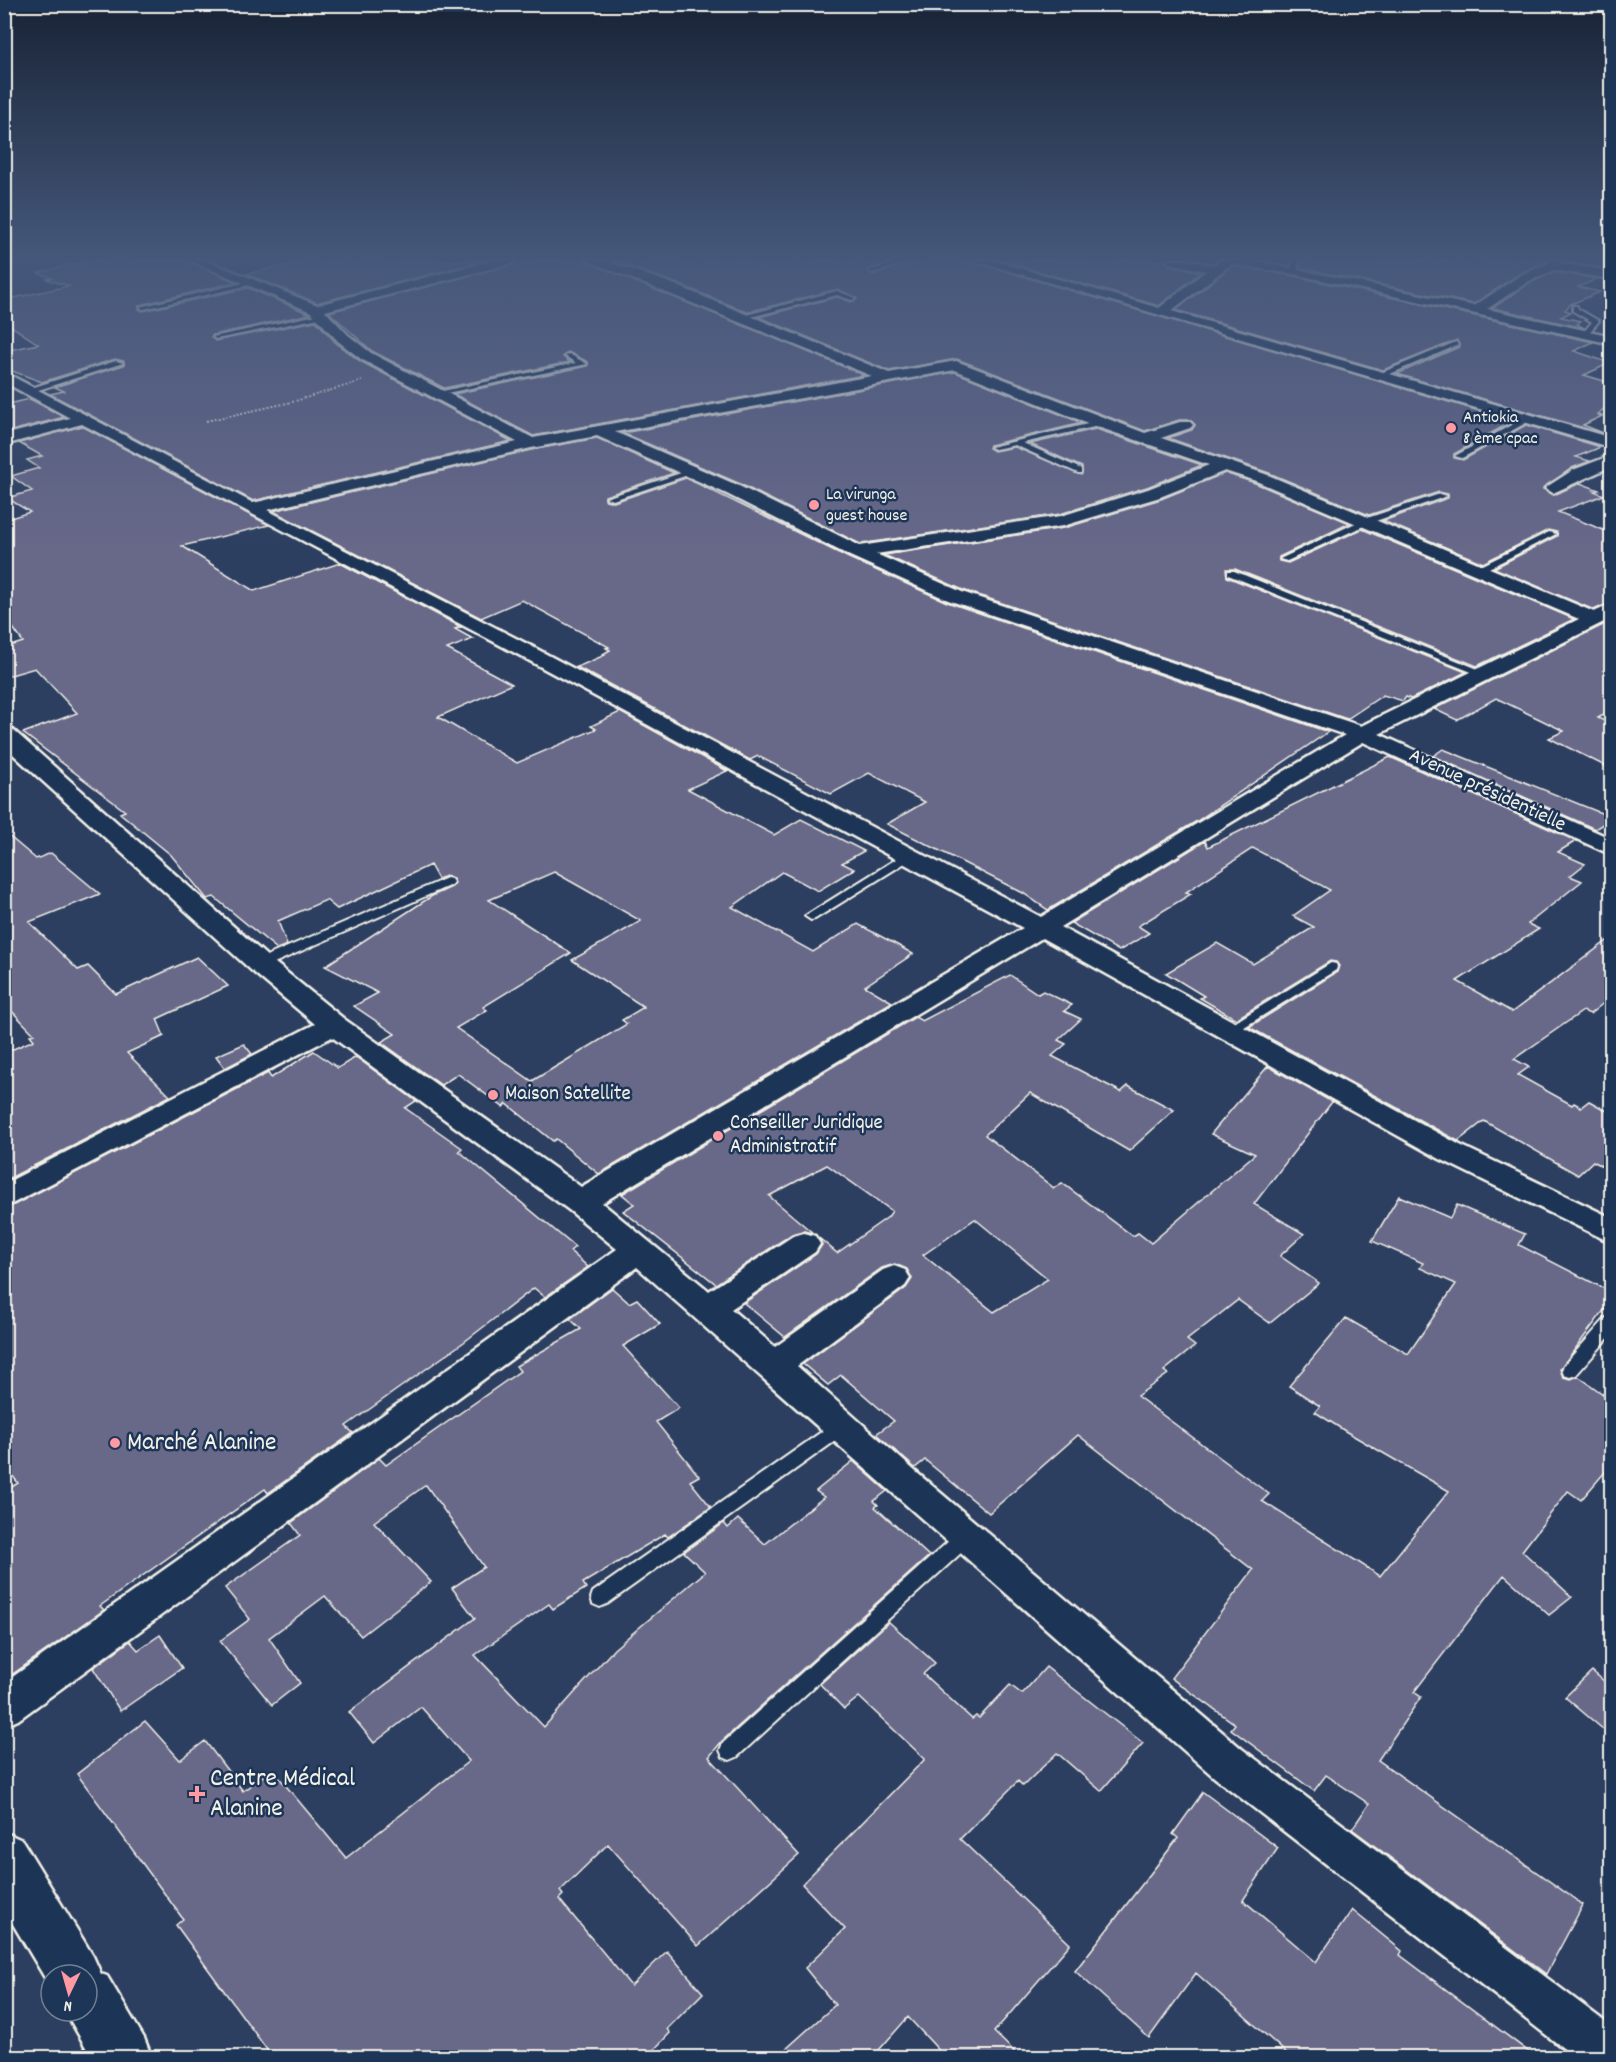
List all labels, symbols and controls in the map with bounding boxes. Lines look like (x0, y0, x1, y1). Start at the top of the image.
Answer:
place label: Antiokia 8 ème cpac (1463, 406, 1538, 452)
marker: Antiokia 8 ème cpac (1444, 421, 1458, 435)
place label: La virunga guest house (826, 483, 907, 529)
marker: La virunga guest house (807, 498, 821, 512)
street label: Avenue présidentielle (1403, 741, 1571, 841)
place label: Maison Satellite (505, 1080, 631, 1110)
marker: Maison Satellite (486, 1088, 500, 1102)
place label: Conseiller Juridique Administratif (730, 1109, 883, 1163)
marker: Conseiller Juridique Administratif (711, 1129, 725, 1143)
place label: Marché Alanine (127, 1425, 276, 1462)
marker: Marché Alanine (108, 1436, 122, 1450)
place label: Centre Médical Alanine (210, 1761, 355, 1828)
marker: Centre Médical Alanine (188, 1785, 206, 1803)
north arrow (39, 1963, 99, 2023)
text: N (63, 1994, 73, 2017)

